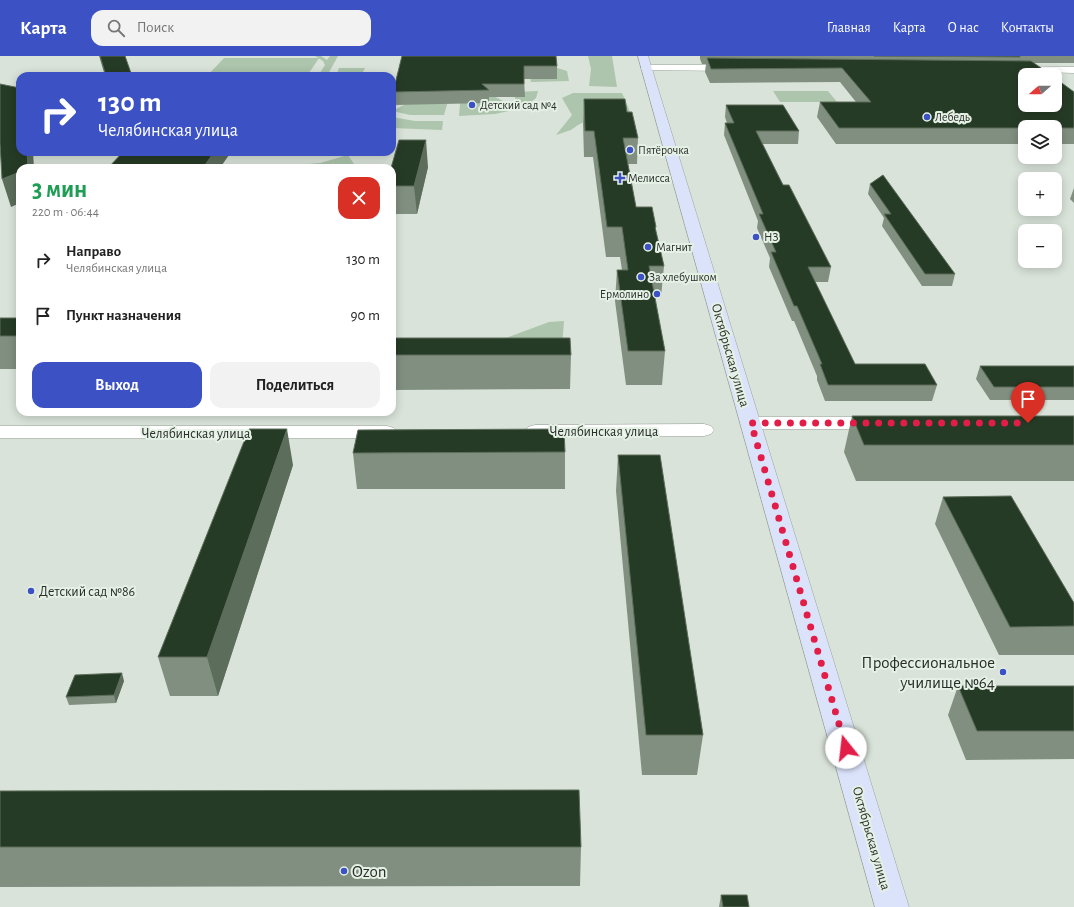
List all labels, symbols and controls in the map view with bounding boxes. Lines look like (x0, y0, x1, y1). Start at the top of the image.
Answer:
search box (91, 10, 371, 46)
icon: search (105, 17, 127, 39)
text: Карта (20, 19, 67, 38)
text: Поиск (137, 20, 174, 35)
text: Главная (827, 21, 871, 35)
text: Карта (893, 21, 926, 35)
text: О нас (948, 21, 979, 35)
text: Контакты (1001, 21, 1054, 35)
north arrow (1018, 68, 1062, 112)
map controls (1018, 68, 1062, 268)
icon: right (32, 88, 84, 140)
text: 130 m (98, 89, 162, 117)
place label: Детский сад №4 (480, 99, 557, 111)
marker: Детский сад №4 (467, 100, 477, 110)
place label: Лебедь (935, 111, 970, 123)
marker: Лебедь (922, 112, 932, 122)
button: layers (1018, 120, 1062, 164)
text: Челябинская улица (98, 122, 238, 140)
place label: Пятёрочка (638, 144, 690, 156)
marker: Пятёрочка (625, 145, 635, 155)
place label: Мелисса (628, 172, 671, 184)
button: + (1018, 172, 1062, 216)
marker: Мелисса (615, 173, 625, 183)
button: close (338, 177, 380, 219)
text: 3 мин (32, 178, 87, 202)
text: 220 m · 06:44 (32, 206, 99, 219)
button: − (1018, 224, 1062, 268)
place label: НЗ (764, 231, 779, 243)
marker: НЗ (751, 232, 761, 242)
place label: Магнит (656, 241, 693, 253)
marker: Магнит (643, 242, 653, 252)
text: Направо (66, 244, 121, 259)
icon: right (32, 249, 54, 271)
text: 130 m (346, 252, 380, 267)
text: Челябинская улица (66, 262, 167, 275)
place label: За хлебушком (649, 271, 717, 284)
marker: За хлебушком (636, 272, 646, 282)
place label: Ермолино (600, 288, 649, 300)
marker: Ермолино (652, 289, 662, 299)
street label: Октябрьская улица (709, 302, 752, 409)
icon: arrive (32, 305, 54, 327)
text: Пункт назначения (66, 308, 181, 323)
text: 90 m (351, 308, 380, 323)
button: Выход (32, 362, 202, 408)
button: Поделиться (210, 362, 380, 408)
pin (1011, 382, 1045, 423)
icon: arrive (1017, 388, 1039, 410)
street label: Челябинская улица (550, 425, 659, 439)
street label: Челябинская улица (142, 427, 251, 441)
place label: Детский сад №86 (39, 585, 135, 599)
marker: Детский сад №86 (26, 586, 36, 596)
place label: Профессиональное училище №64 (861, 654, 995, 692)
marker: Профессиональное училище №64 (998, 667, 1008, 677)
position arrow (825, 727, 867, 769)
street label: Октябрьская улица (850, 785, 893, 892)
place label: Ozon (352, 863, 387, 880)
marker: Ozon (339, 866, 349, 876)

